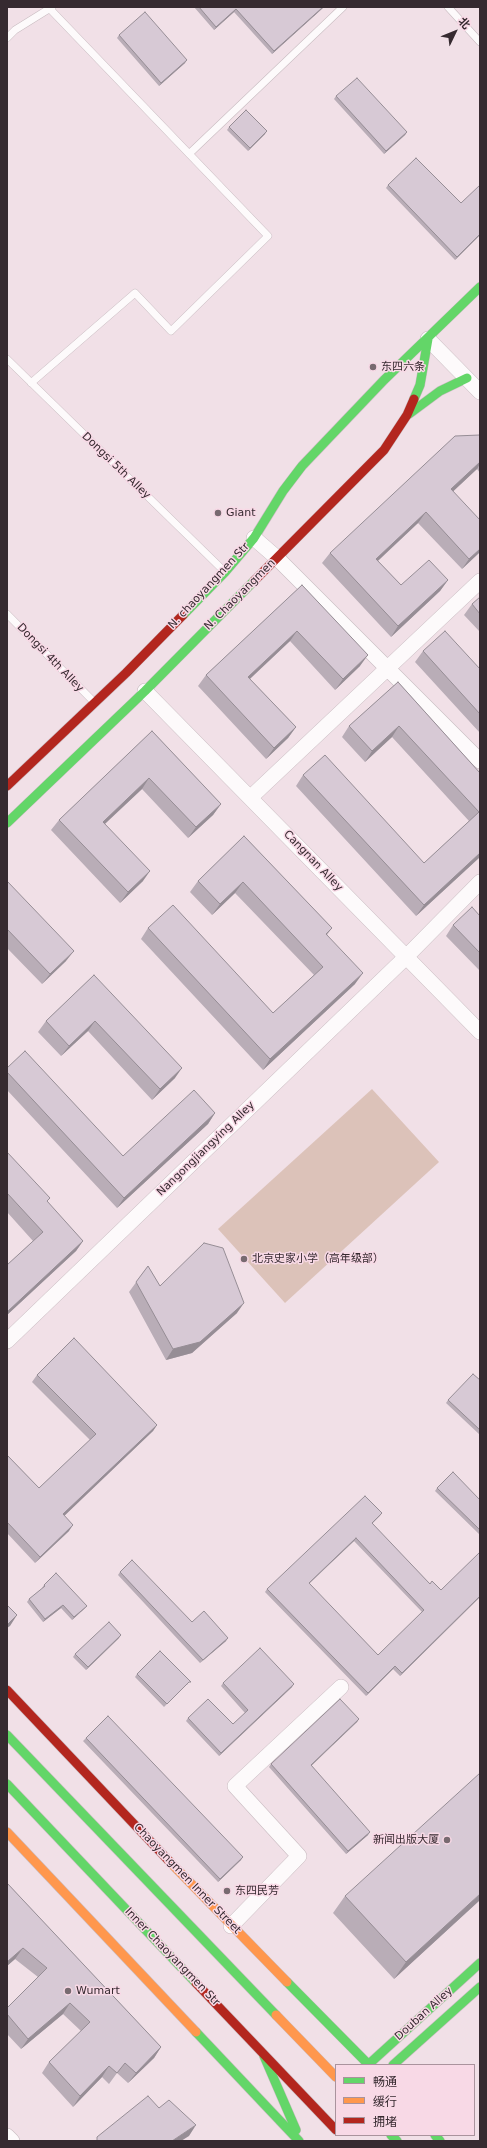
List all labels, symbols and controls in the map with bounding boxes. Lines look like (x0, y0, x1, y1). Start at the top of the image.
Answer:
north arrow (435, 12, 475, 52)
text: 北 (456, 15, 473, 32)
place label: 东四六条 (381, 360, 425, 374)
marker: 东四六条 (368, 362, 378, 372)
street label: Dongsi 5th Alley (79, 430, 153, 502)
place label: Giant (226, 506, 256, 520)
marker: Giant (213, 508, 223, 518)
street label: N. chaoyangmen Str (166, 540, 252, 632)
street label: N. Chaoyangmen (202, 557, 278, 633)
street label: Dongsi 4th Alley (14, 621, 86, 695)
street label: Cangnan Alley (281, 828, 345, 894)
street label: Nangongjiangying Alley (155, 1099, 257, 1199)
place label: 北京史家小学（高年级部） (252, 1252, 384, 1266)
marker: 北京史家小学（高年级部） (239, 1254, 249, 1264)
street label: Chaoyangmen Inner Street (131, 1821, 243, 1937)
place label: 新闻出版大厦 (373, 1833, 439, 1847)
marker: 新闻出版大厦 (442, 1835, 452, 1845)
place label: 东四民芳 (235, 1884, 279, 1898)
marker: 东四民芳 (222, 1886, 232, 1896)
street label: Inner Chaoyangmen Str (122, 1905, 222, 2009)
place label: Wumart (76, 1984, 120, 1998)
street label: Douban Alley (392, 1985, 456, 2043)
marker: Wumart (63, 1986, 73, 1996)
legend (335, 2064, 475, 2136)
text: 畅通 (373, 2075, 397, 2089)
text: 缓行 (373, 2095, 397, 2109)
text: 拥堵 (373, 2115, 397, 2129)

